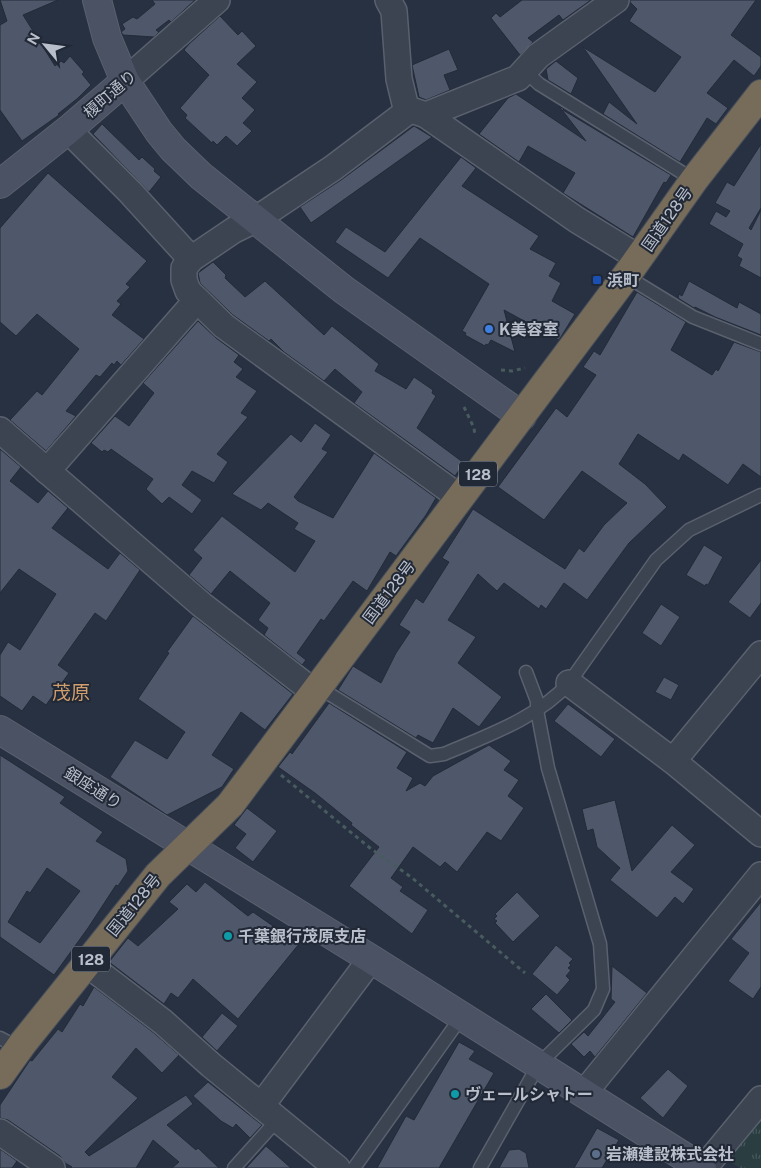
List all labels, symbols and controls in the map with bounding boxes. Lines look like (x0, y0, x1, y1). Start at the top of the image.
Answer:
north arrow (20, 20, 70, 70)
text: N (24, 30, 43, 47)
street label: 榎町通り (80, 66, 140, 122)
street label: 国道128号 (638, 183, 696, 255)
place label: 浜町 (607, 271, 639, 290)
marker: 浜町 (591, 274, 603, 286)
place label: K美容室 (499, 320, 558, 339)
marker: K美容室 (483, 323, 495, 335)
road number: 128 (459, 462, 497, 486)
street label: 国道128号 (359, 557, 419, 627)
district label: 茂原 (52, 681, 90, 703)
street label: 銀座通り (61, 763, 125, 813)
street label: 国道128号 (103, 870, 165, 940)
place label: 千葉銀行茂原支店 (238, 927, 366, 946)
marker: 千葉銀行茂原支店 (222, 930, 234, 942)
road number: 128 (72, 946, 110, 972)
place label: ヴェールシャトー (465, 1085, 593, 1104)
marker: ヴェールシャトー (449, 1088, 461, 1100)
place label: 岩瀬建設株式会社 (606, 1145, 734, 1164)
marker: 岩瀬建設株式会社 (590, 1148, 602, 1160)

